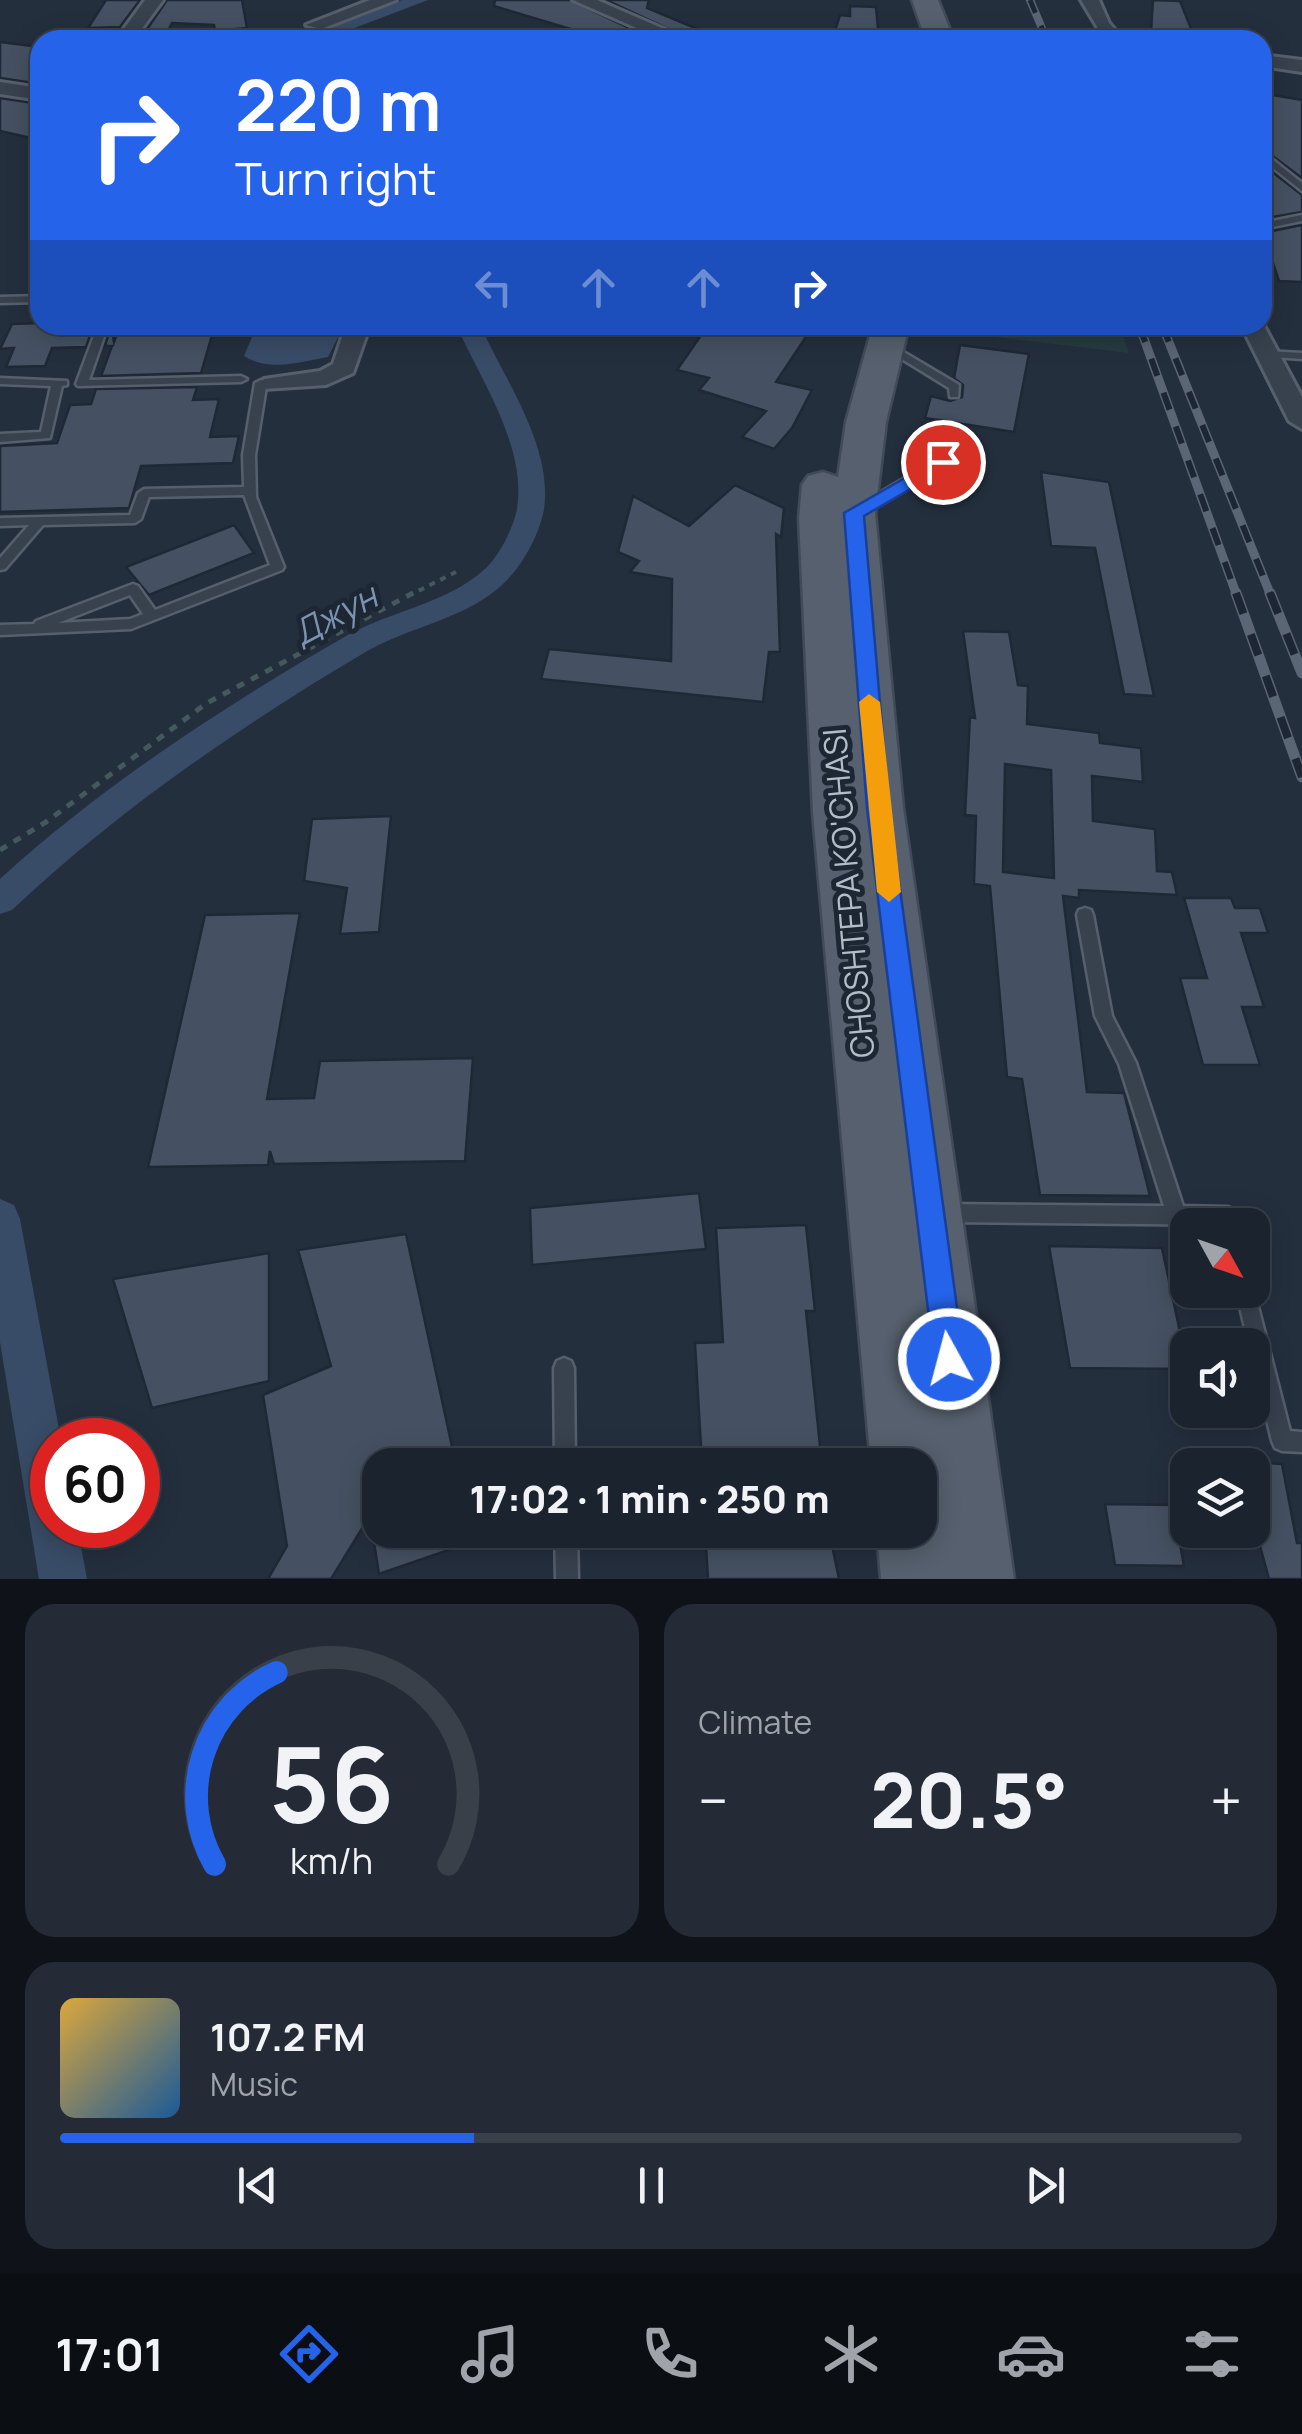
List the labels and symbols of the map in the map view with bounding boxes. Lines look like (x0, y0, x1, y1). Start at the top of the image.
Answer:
pin (901, 420, 986, 505)
water label: Джун (284, 571, 387, 656)
street label: CHOSHTEPA KO'CHASI (812, 726, 884, 1060)
north arrow (1170, 1208, 1270, 1308)
position arrow (897, 1307, 1001, 1411)
speed limit sign: 60 (30, 1418, 160, 1548)

